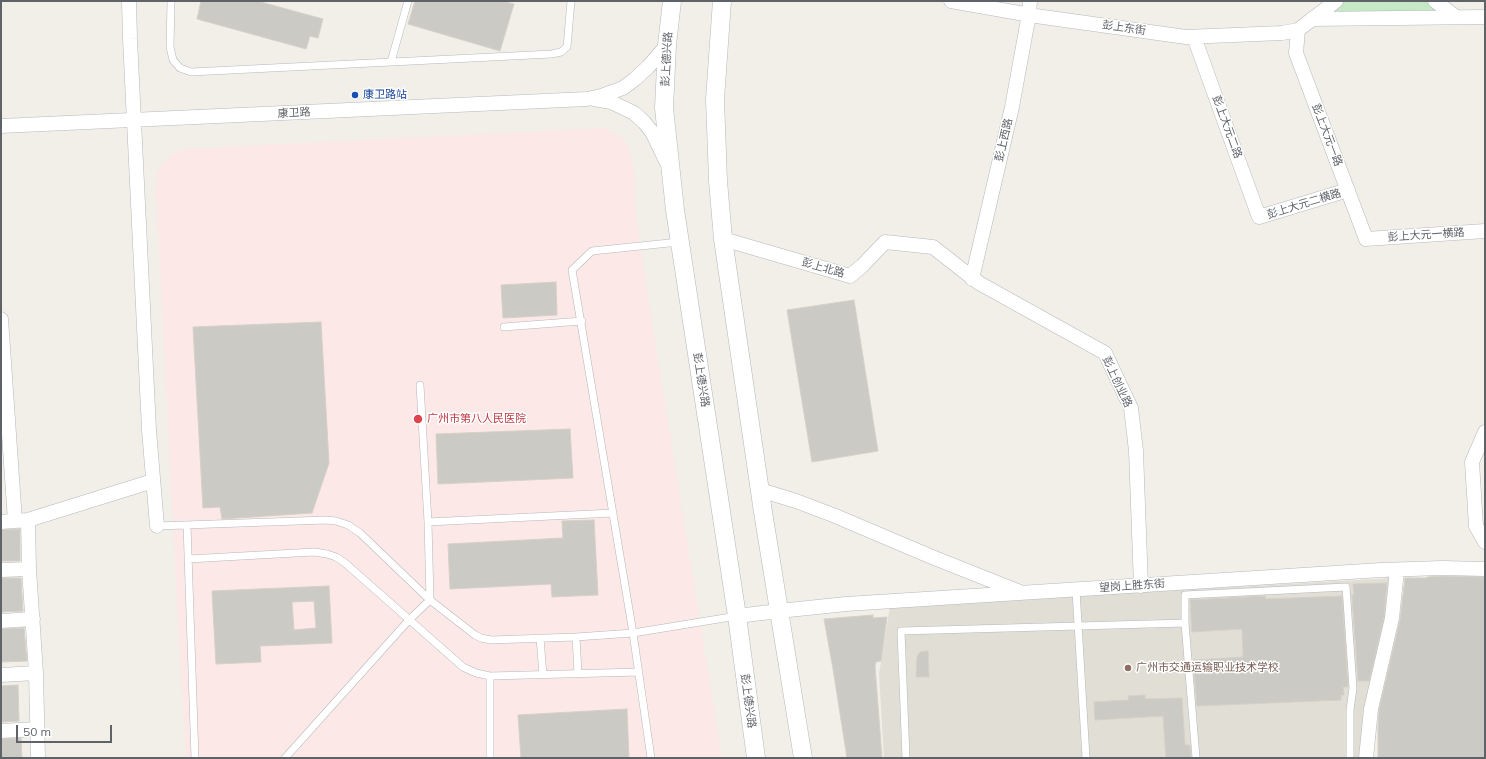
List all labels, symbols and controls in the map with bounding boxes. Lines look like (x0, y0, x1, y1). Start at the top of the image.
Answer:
street label: 彭上东街 (1101, 18, 1147, 38)
street label: 彭上德兴路 (659, 31, 675, 87)
place label: 康卫路站 (363, 88, 407, 102)
marker: 康卫路站 (350, 90, 360, 100)
street label: 彭上大元二路 (1210, 94, 1244, 160)
street label: 彭上大元一路 (1309, 102, 1345, 168)
street label: 康卫路 (277, 106, 311, 120)
street label: 彭上西路 (993, 117, 1015, 163)
street label: 彭上大元二横路 (1265, 186, 1343, 222)
street label: 彭上大元一横路 (1387, 226, 1465, 244)
street label: 彭上北路 (800, 256, 846, 280)
street label: 彭上德兴路 (690, 352, 712, 408)
street label: 彭上创业路 (1099, 354, 1135, 410)
place label: 广州市第八人民医院 (427, 412, 526, 426)
marker: 广州市第八人民医院 (412, 413, 424, 425)
street label: 望岗上胜东街 (1099, 577, 1165, 595)
place label: 广州市交通运输职业技术学校 (1136, 661, 1279, 675)
marker: 广州市交通运输职业技术学校 (1123, 663, 1133, 673)
street label: 彭上德兴路 (738, 673, 758, 729)
scale bar (18, 717, 114, 743)
text: 50 m (23, 724, 51, 739)

